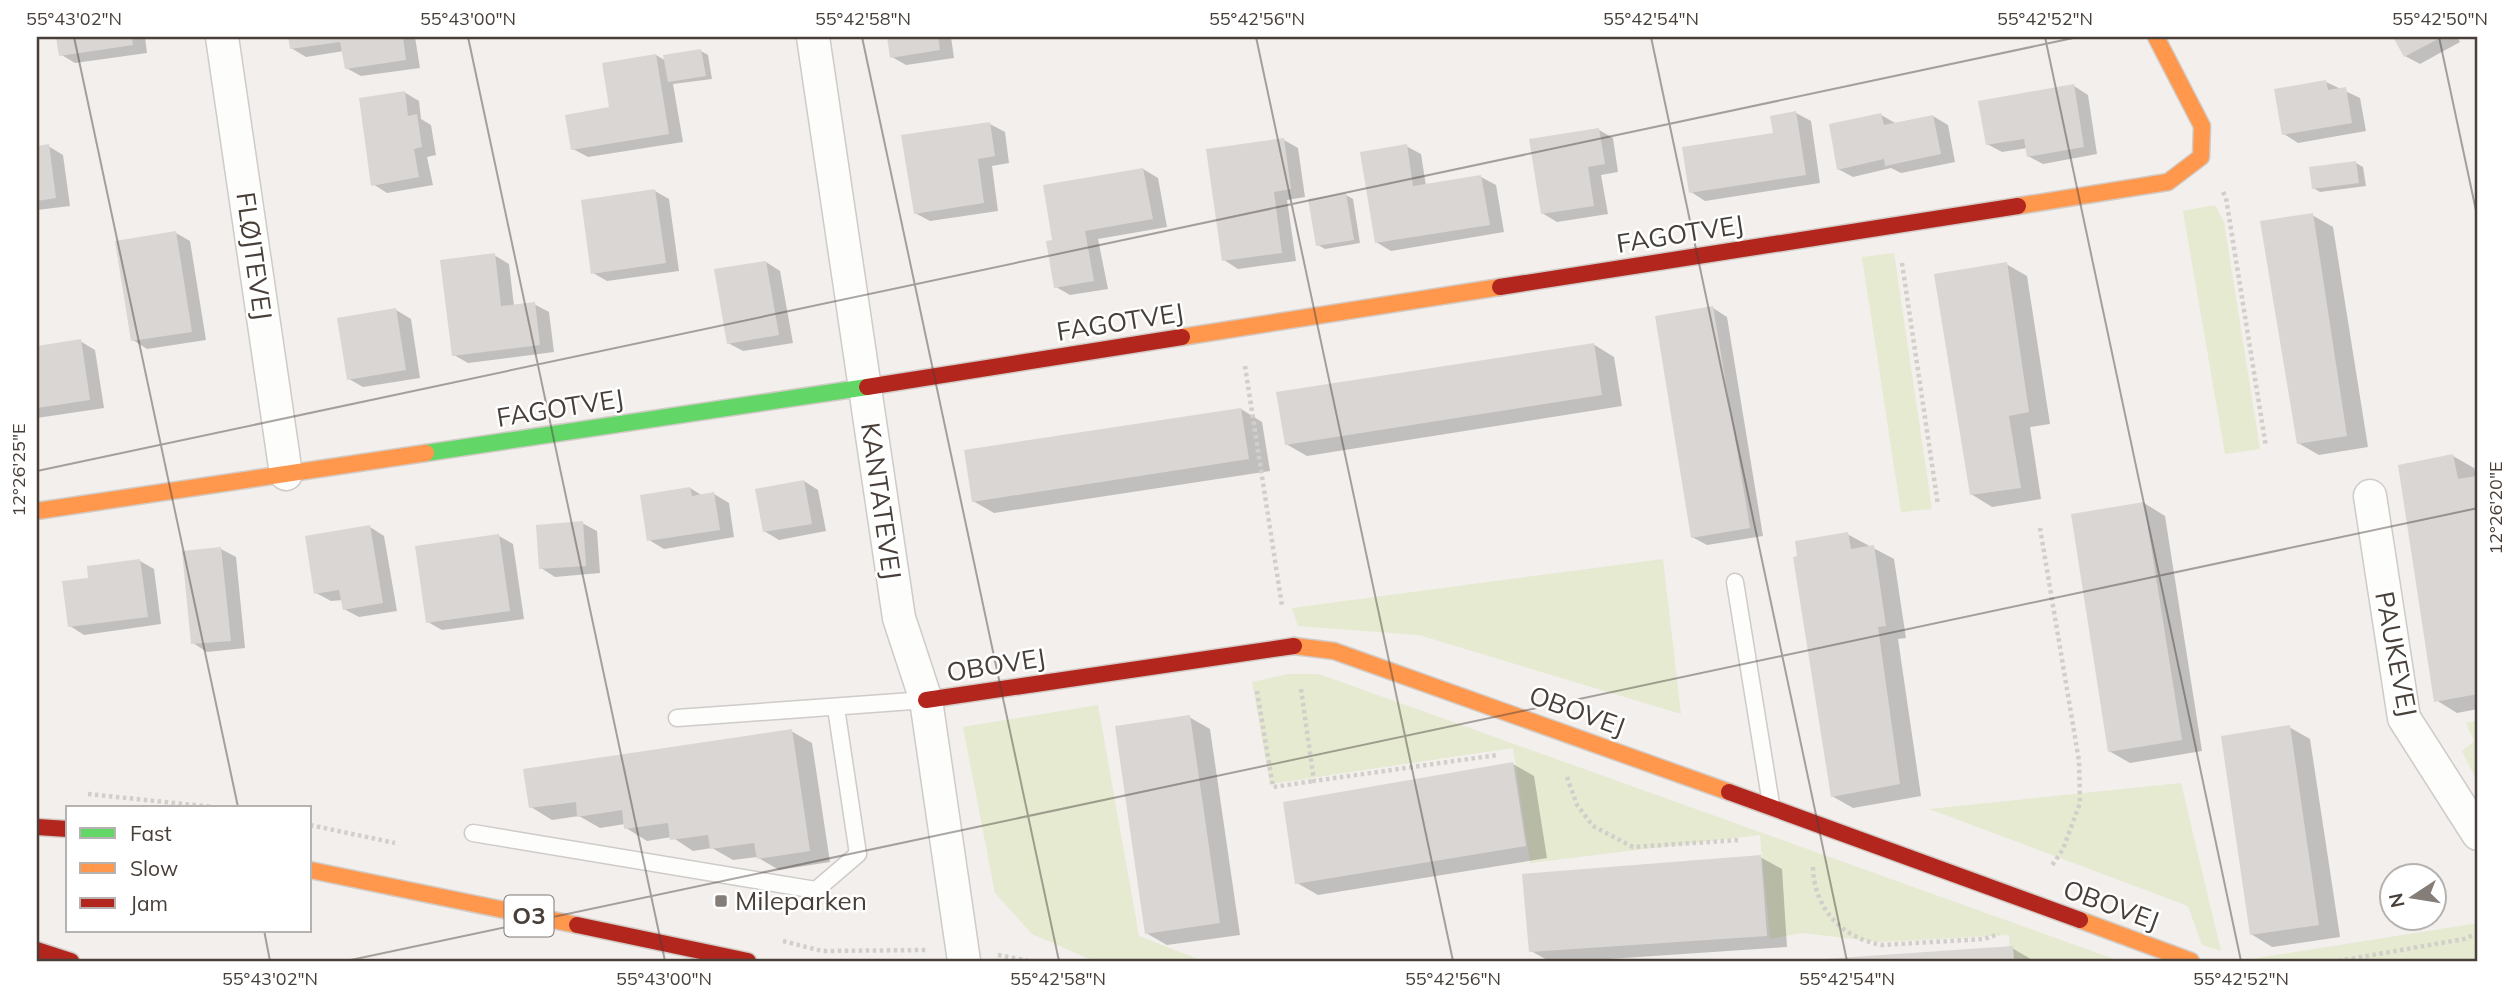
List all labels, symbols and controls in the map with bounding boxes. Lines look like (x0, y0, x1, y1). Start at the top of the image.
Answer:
text: 55°43'02"N (26, 7, 122, 30)
text: 55°43'00"N (420, 7, 516, 30)
text: 55°42'58"N (815, 7, 911, 30)
text: 55°42'56"N (1209, 7, 1305, 30)
text: 55°42'54"N (1603, 7, 1699, 30)
text: 55°42'52"N (1997, 7, 2093, 30)
text: 55°42'50"N (2392, 7, 2488, 30)
street label: FLØJTEVEJ (229, 190, 280, 322)
street label: FAGOTVEJ (1614, 207, 1746, 260)
street label: FAGOTVEJ (1054, 295, 1186, 348)
street label: FAGOTVEJ (494, 381, 626, 434)
street label: KANTATEVEJ (854, 420, 909, 581)
text: 12°26'25"E (7, 423, 30, 517)
text: 12°26'20"E (2484, 461, 2507, 555)
street label: PAUKEVEJ (2368, 589, 2425, 719)
street label: OBOVEJ (944, 640, 1048, 689)
street label: OBOVEJ (1525, 678, 1630, 743)
legend (66, 806, 312, 932)
text: Fast (130, 820, 172, 846)
text: Slow (130, 855, 178, 881)
north arrow (2378, 862, 2448, 932)
street label: OBOVEJ (2059, 872, 2164, 937)
place label: Mileparken (735, 884, 867, 917)
text: Jam (130, 890, 168, 916)
text: N (2383, 891, 2410, 910)
marker: Mileparken (713, 893, 729, 909)
road number: O3 (504, 896, 554, 936)
text: 55°43'02"N (222, 967, 318, 990)
text: 55°43'00"N (616, 967, 712, 990)
text: 55°42'58"N (1010, 967, 1106, 990)
text: 55°42'56"N (1405, 967, 1501, 990)
text: 55°42'54"N (1799, 967, 1895, 990)
text: 55°42'52"N (2193, 967, 2289, 990)

